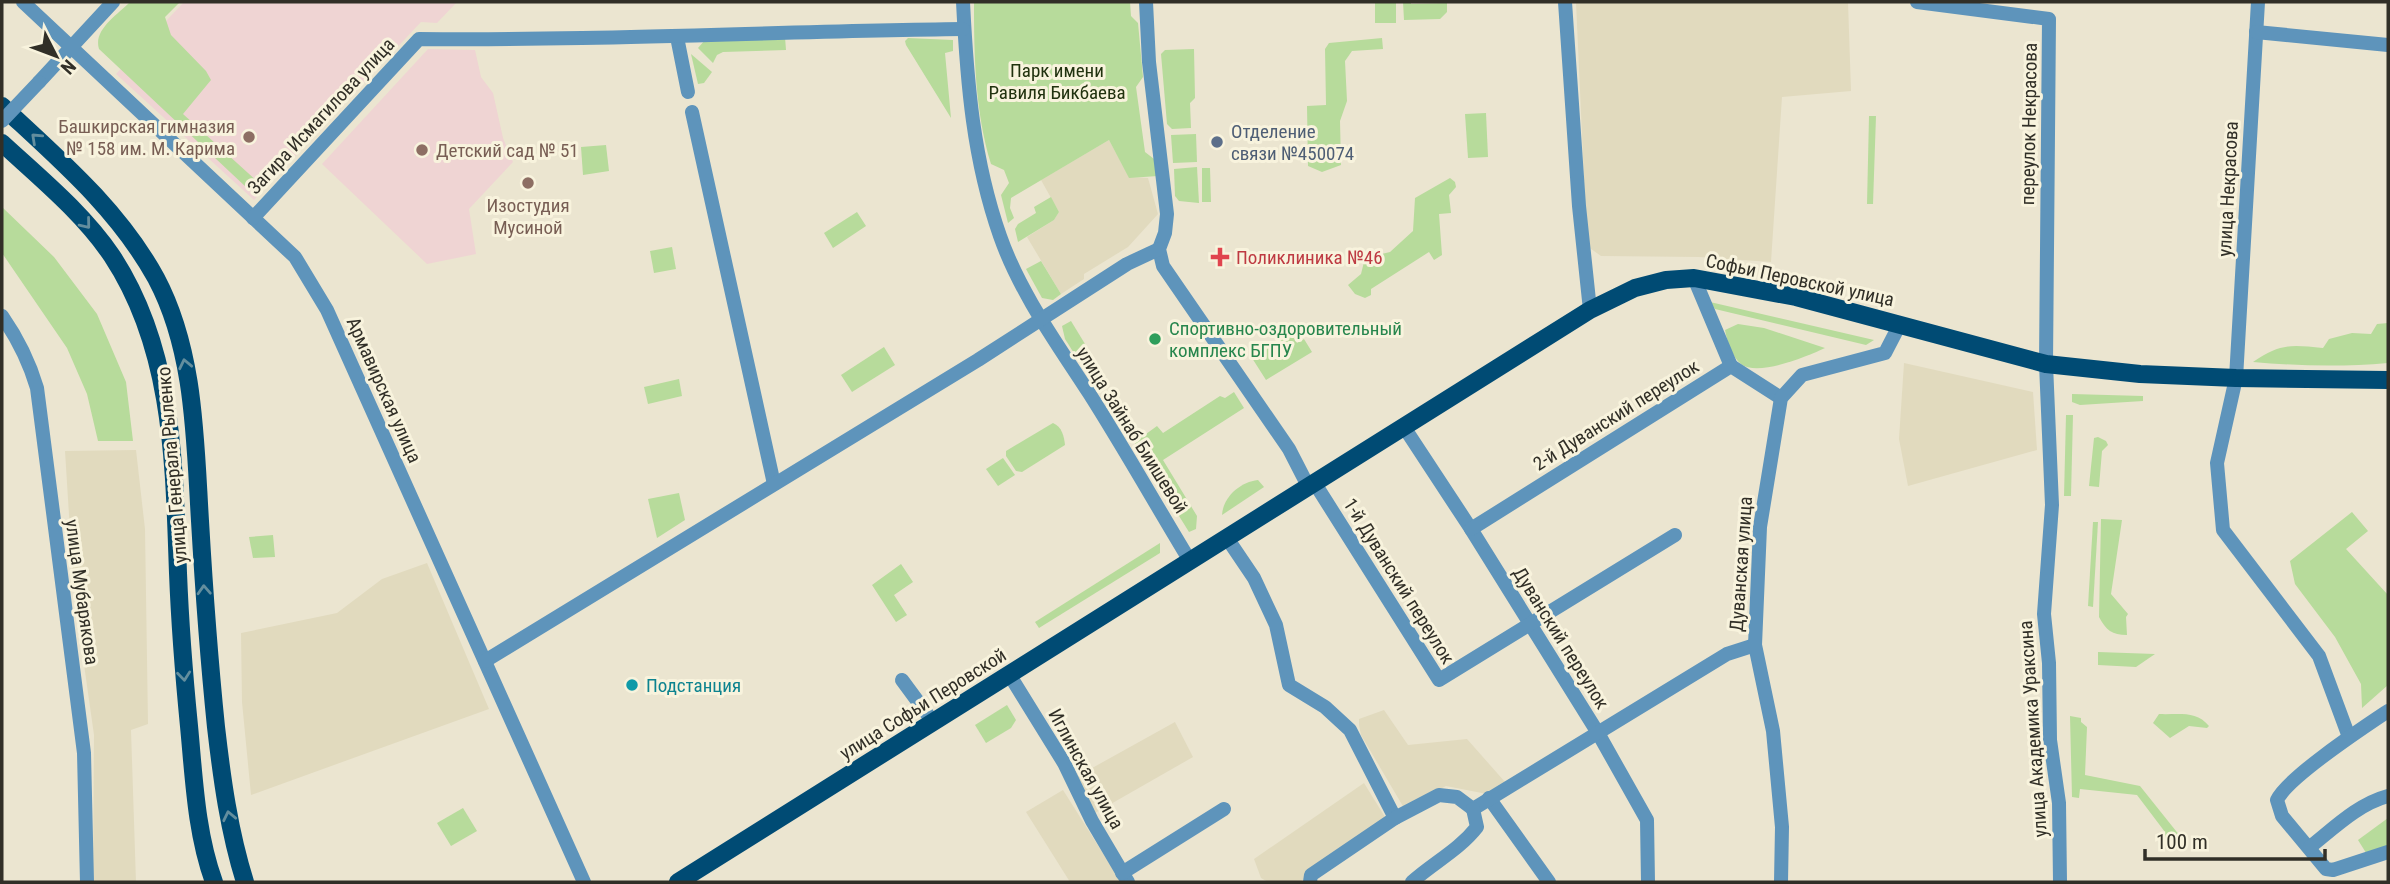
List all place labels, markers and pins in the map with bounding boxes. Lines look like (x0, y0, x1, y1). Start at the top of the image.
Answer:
place label: Башкирская гимназия № 158 им. М. Карима (58, 115, 235, 160)
place label: Отделение связи №450074 (1231, 120, 1354, 165)
marker: Башкирская гимназия № 158 им. М. Карима (241, 129, 257, 145)
marker: Отделение связи №450074 (1209, 134, 1225, 150)
place label: Детский сад № 51 (436, 139, 579, 162)
marker: Детский сад № 51 (414, 142, 430, 158)
marker: Изостудия Мусиной (520, 175, 536, 191)
place label: Изостудия Мусиной (486, 194, 570, 239)
place label: Поликлиника №46 (1236, 246, 1383, 269)
marker: Поликлиника №46 (1210, 247, 1230, 267)
place label: Спортивно-оздоровительный комплекс БГПУ (1169, 317, 1402, 362)
marker: Спортивно-оздоровительный комплекс БГПУ (1147, 331, 1163, 347)
place label: Подстанция (646, 674, 741, 697)
marker: Подстанция (624, 677, 640, 693)

